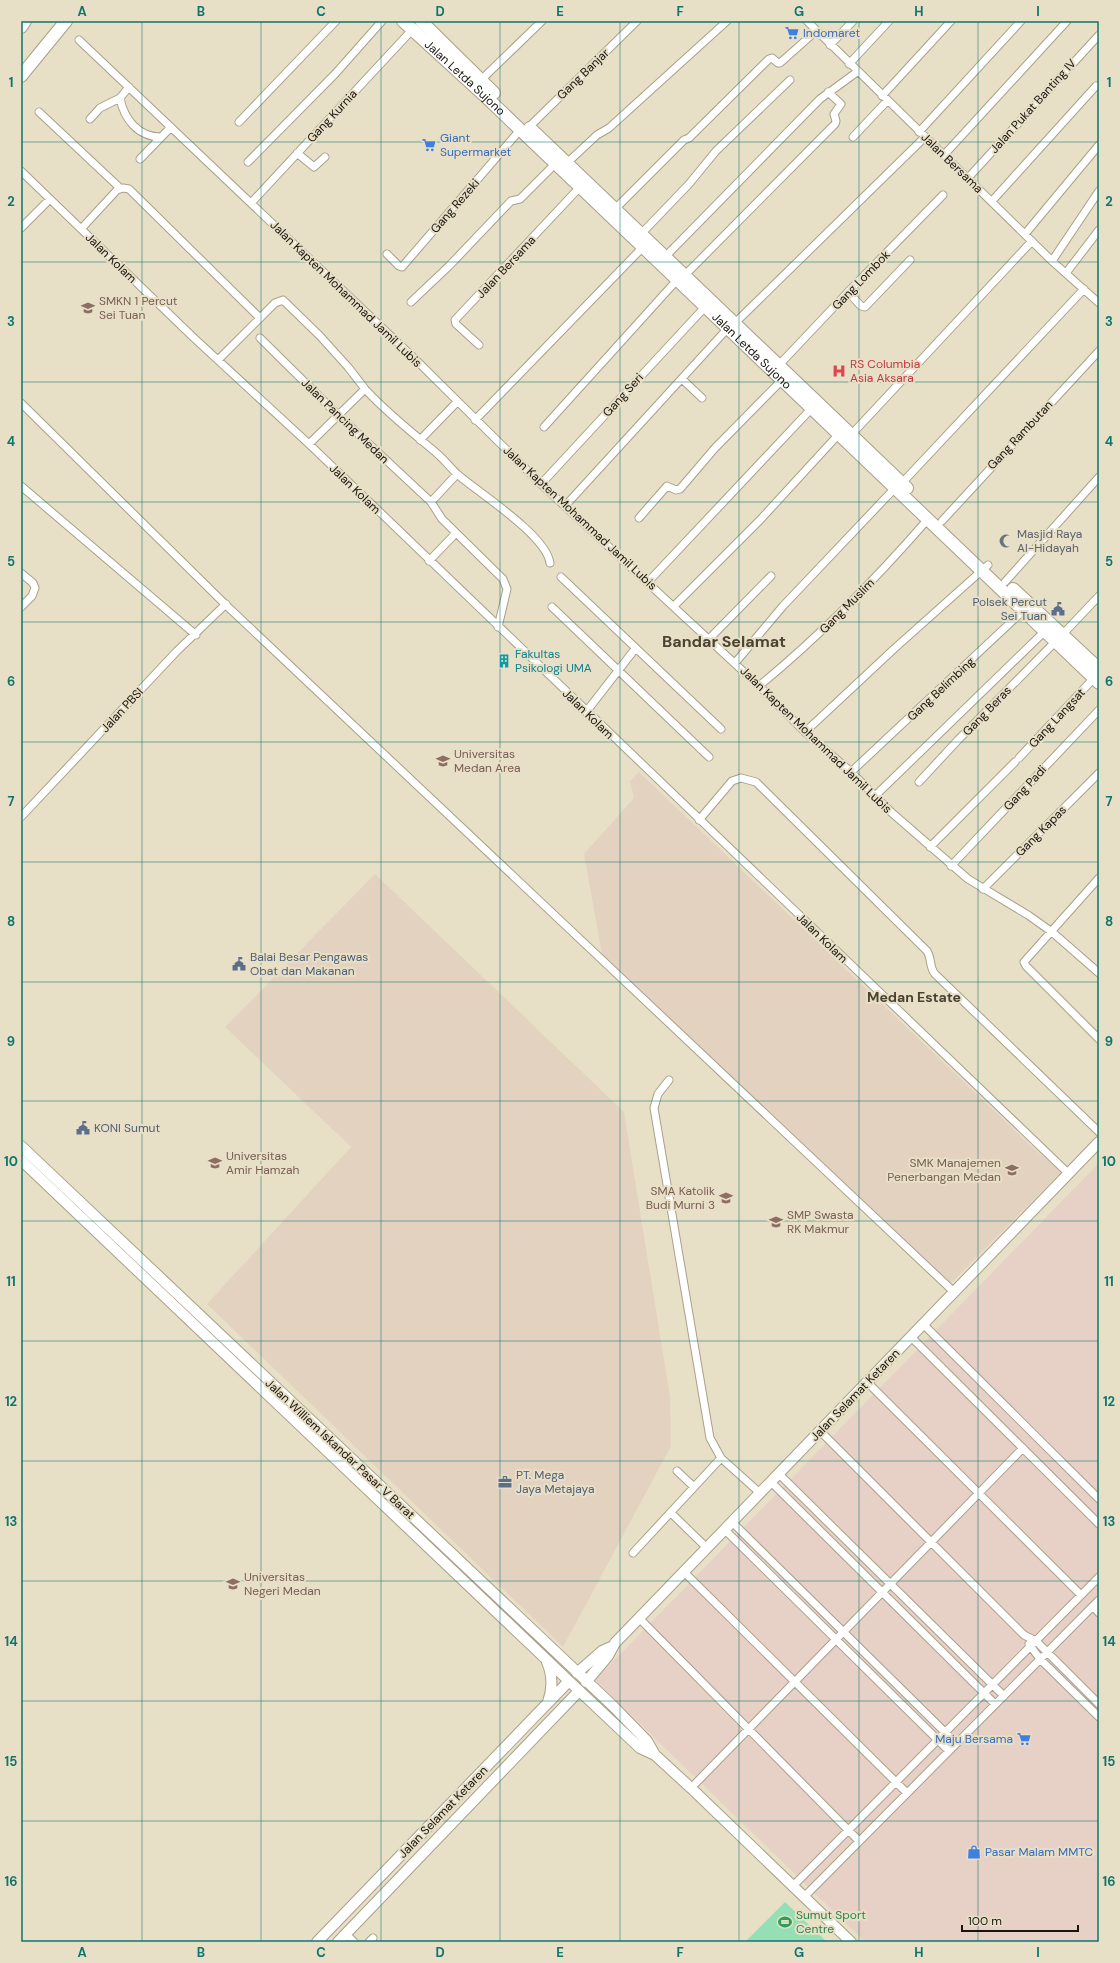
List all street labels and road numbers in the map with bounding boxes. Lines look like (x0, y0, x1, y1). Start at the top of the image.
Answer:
street label: Jalan Letda Sujono (421, 37, 509, 119)
street label: Gang Banjar (553, 45, 613, 103)
street label: Jalan Pukat Banting IV (986, 55, 1080, 157)
street label: Gang Kurnia (303, 86, 361, 146)
street label: Jalan Bersama (918, 129, 986, 197)
street label: Gang Rezeki (427, 175, 483, 237)
street label: Jalan Kapten Mohammad Jamil Lubis (267, 217, 425, 371)
street label: Jalan Kolam (82, 230, 140, 286)
street label: Jalan Bersama (473, 232, 539, 302)
street label: Gang Lombok (829, 247, 893, 313)
street label: Jalan Letda Sujono (708, 309, 795, 393)
street label: Gang Seri (599, 370, 647, 420)
street label: Jalan Pancing Medan (298, 375, 392, 467)
street label: Gang Rambutan (984, 397, 1056, 473)
street label: Jalan Kapten Mohammad Jamil Lubis (500, 442, 660, 594)
street label: Jalan Kolam (326, 461, 384, 517)
street label: Gang Muslim (816, 575, 878, 637)
street label: Gang Belimbing (904, 653, 978, 724)
street label: Jalan Kapten Mohammad Jamil Lubis (737, 663, 895, 817)
street label: Gang Beras (959, 683, 1015, 739)
street label: Jalan PBSI (97, 684, 147, 736)
street label: Gang Langsat (1025, 685, 1089, 751)
street label: Jalan Kolam (559, 686, 617, 742)
street label: Gang Padi (1000, 762, 1050, 814)
street label: Gang Kapas (1012, 802, 1070, 860)
street label: Jalan Kolam (793, 910, 851, 966)
street label: Jalan Selamat Ketaren (807, 1345, 903, 1444)
street label: Jalan Williem Iskandar Pasar V Barat (262, 1375, 418, 1523)
street label: Jalan Selamat Ketaren (395, 1762, 491, 1861)

